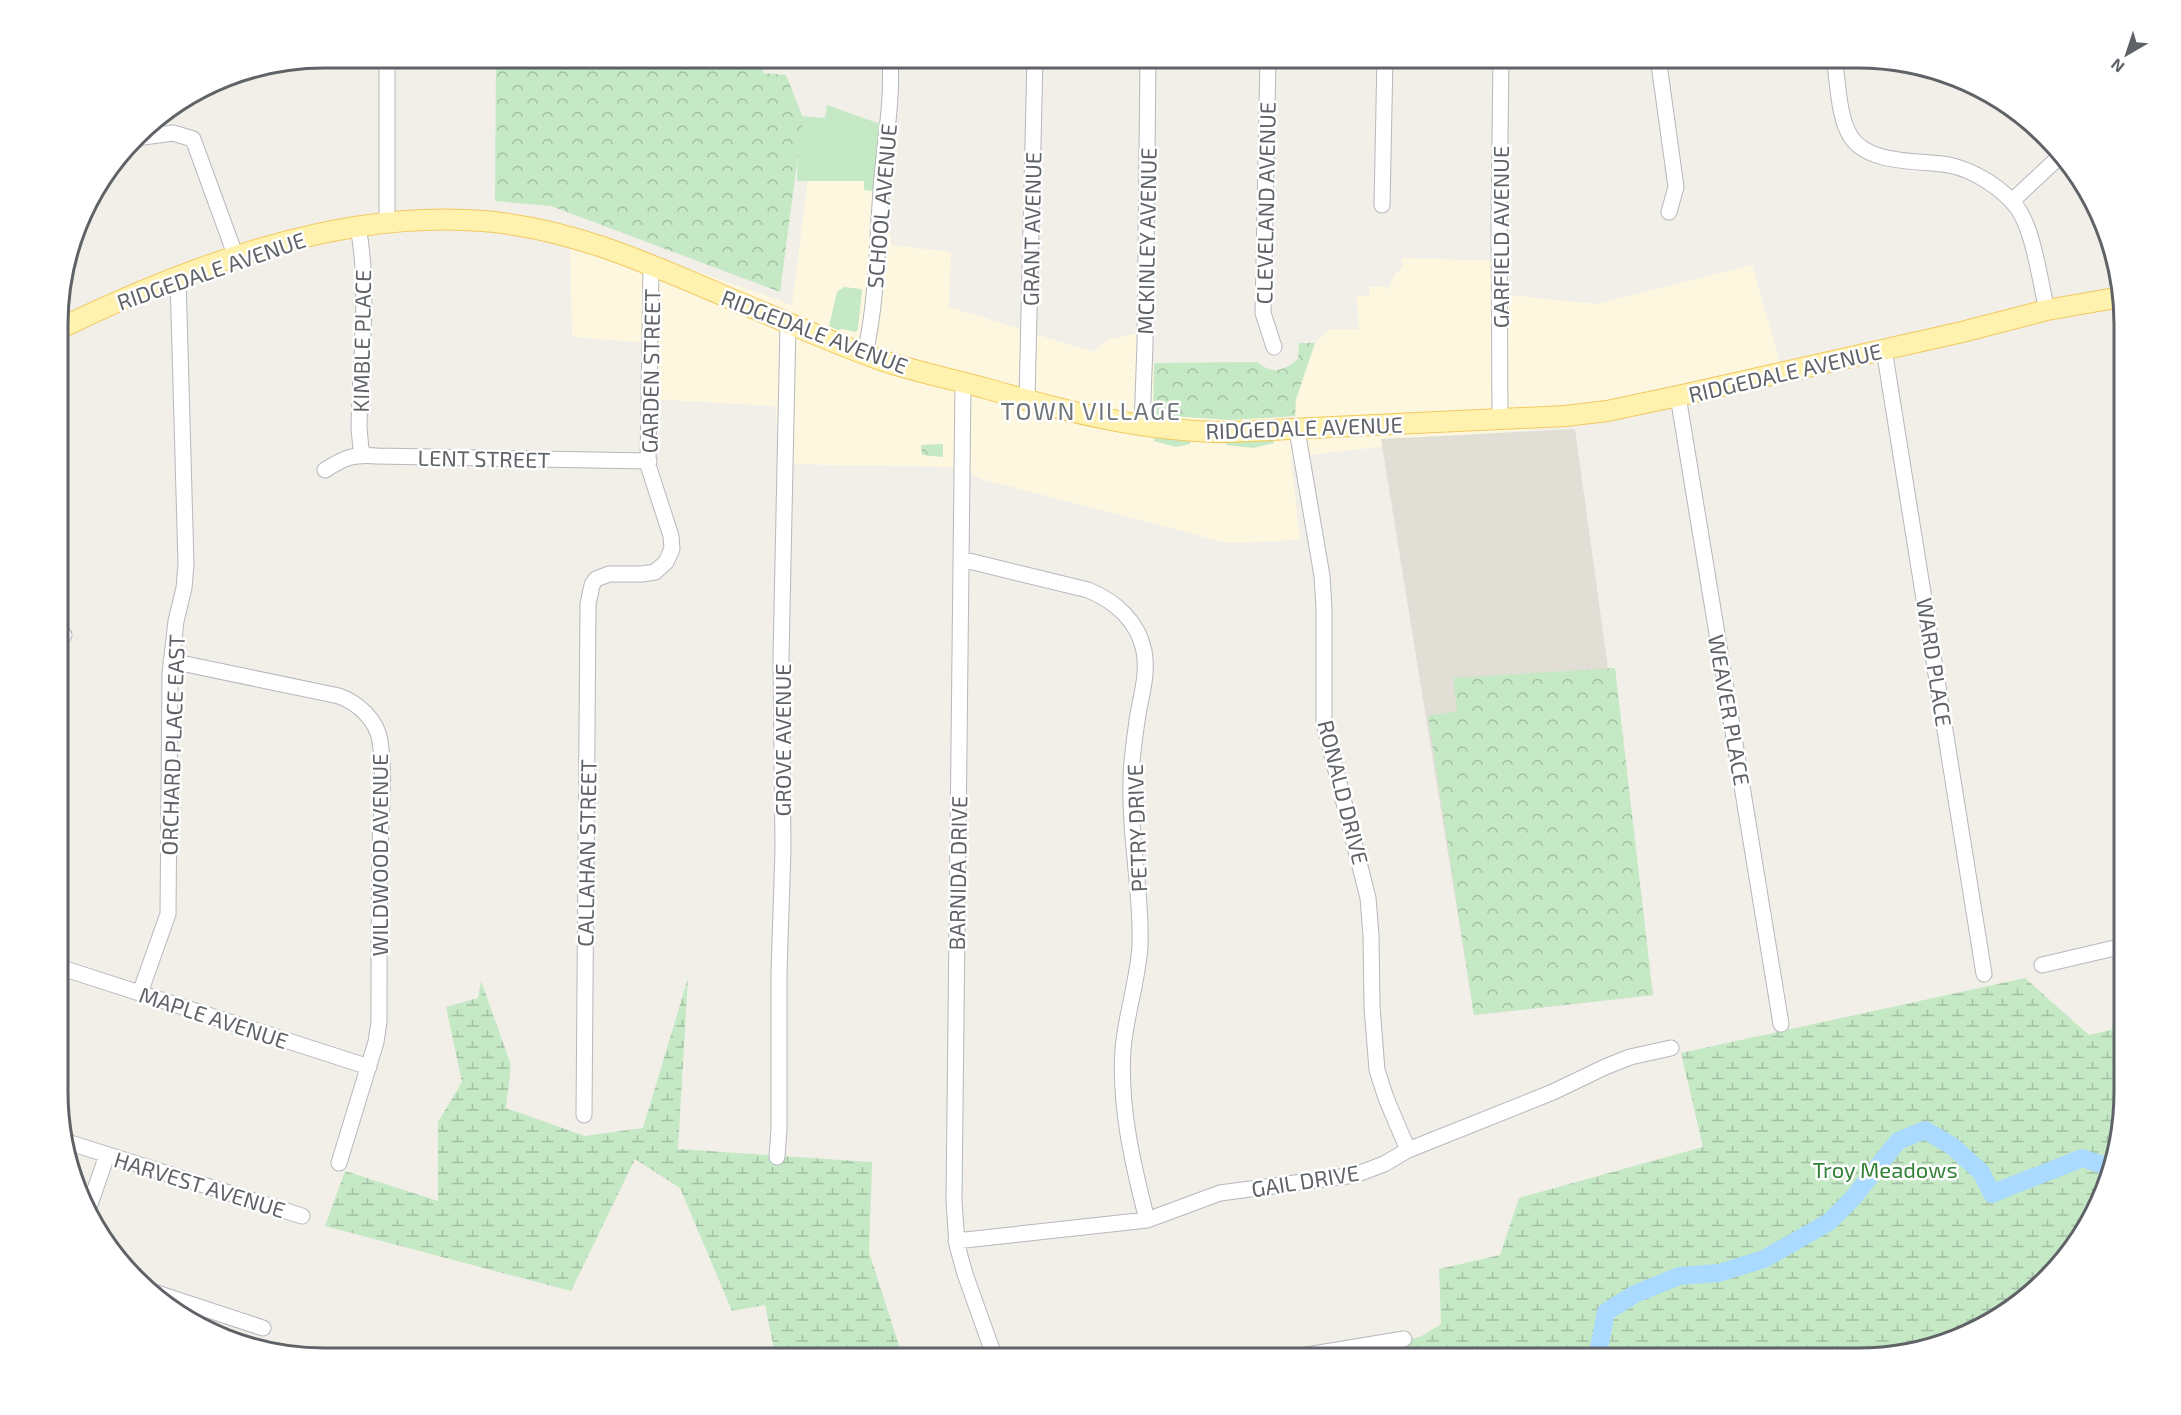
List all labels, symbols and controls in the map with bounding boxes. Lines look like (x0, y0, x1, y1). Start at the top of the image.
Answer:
north arrow (2097, 24, 2157, 84)
text: N (2107, 55, 2128, 77)
street label: CLEVELAND AVENUE (1250, 102, 1280, 304)
street label: SCHOOL AVENUE (861, 123, 901, 289)
street label: GARFIELD AVENUE (1487, 146, 1513, 328)
street label: MCKINLEY AVENUE (1131, 147, 1161, 335)
street label: GRANT AVENUE (1017, 152, 1045, 306)
street label: RIDGEDALE AVENUE (113, 226, 309, 314)
street label: KIMBLE PLACE (347, 269, 375, 413)
street label: RIDGEDALE AVENUE (718, 283, 912, 379)
street label: GARDEN STREET (636, 288, 664, 454)
street label: RIDGEDALE AVENUE (1686, 337, 1884, 407)
district label: TOWN VILLAGE (1000, 396, 1182, 425)
street label: RIDGEDALE AVENUE (1205, 411, 1403, 443)
street label: LENT STREET (418, 444, 551, 472)
street label: WARD PLACE (1912, 596, 1958, 728)
street label: WEAVER PLACE (1704, 632, 1756, 788)
street label: ORCHARD PLACE EAST (155, 634, 189, 856)
street label: GROVE AVENUE (769, 663, 795, 817)
street label: RONALD DRIVE (1313, 717, 1375, 867)
street label: WILDWOOD AVENUE (366, 754, 392, 956)
street label: CALLAHAN STREET (571, 759, 601, 947)
street label: PETRY DRIVE (1121, 764, 1151, 892)
street label: BARNIDA DRIVE (943, 796, 971, 950)
street label: MAPLE AVENUE (136, 981, 292, 1053)
street label: HARVEST AVENUE (111, 1146, 289, 1222)
park label: Troy Meadows (1812, 1156, 1958, 1182)
street label: GAIL DRIVE (1249, 1159, 1361, 1201)

